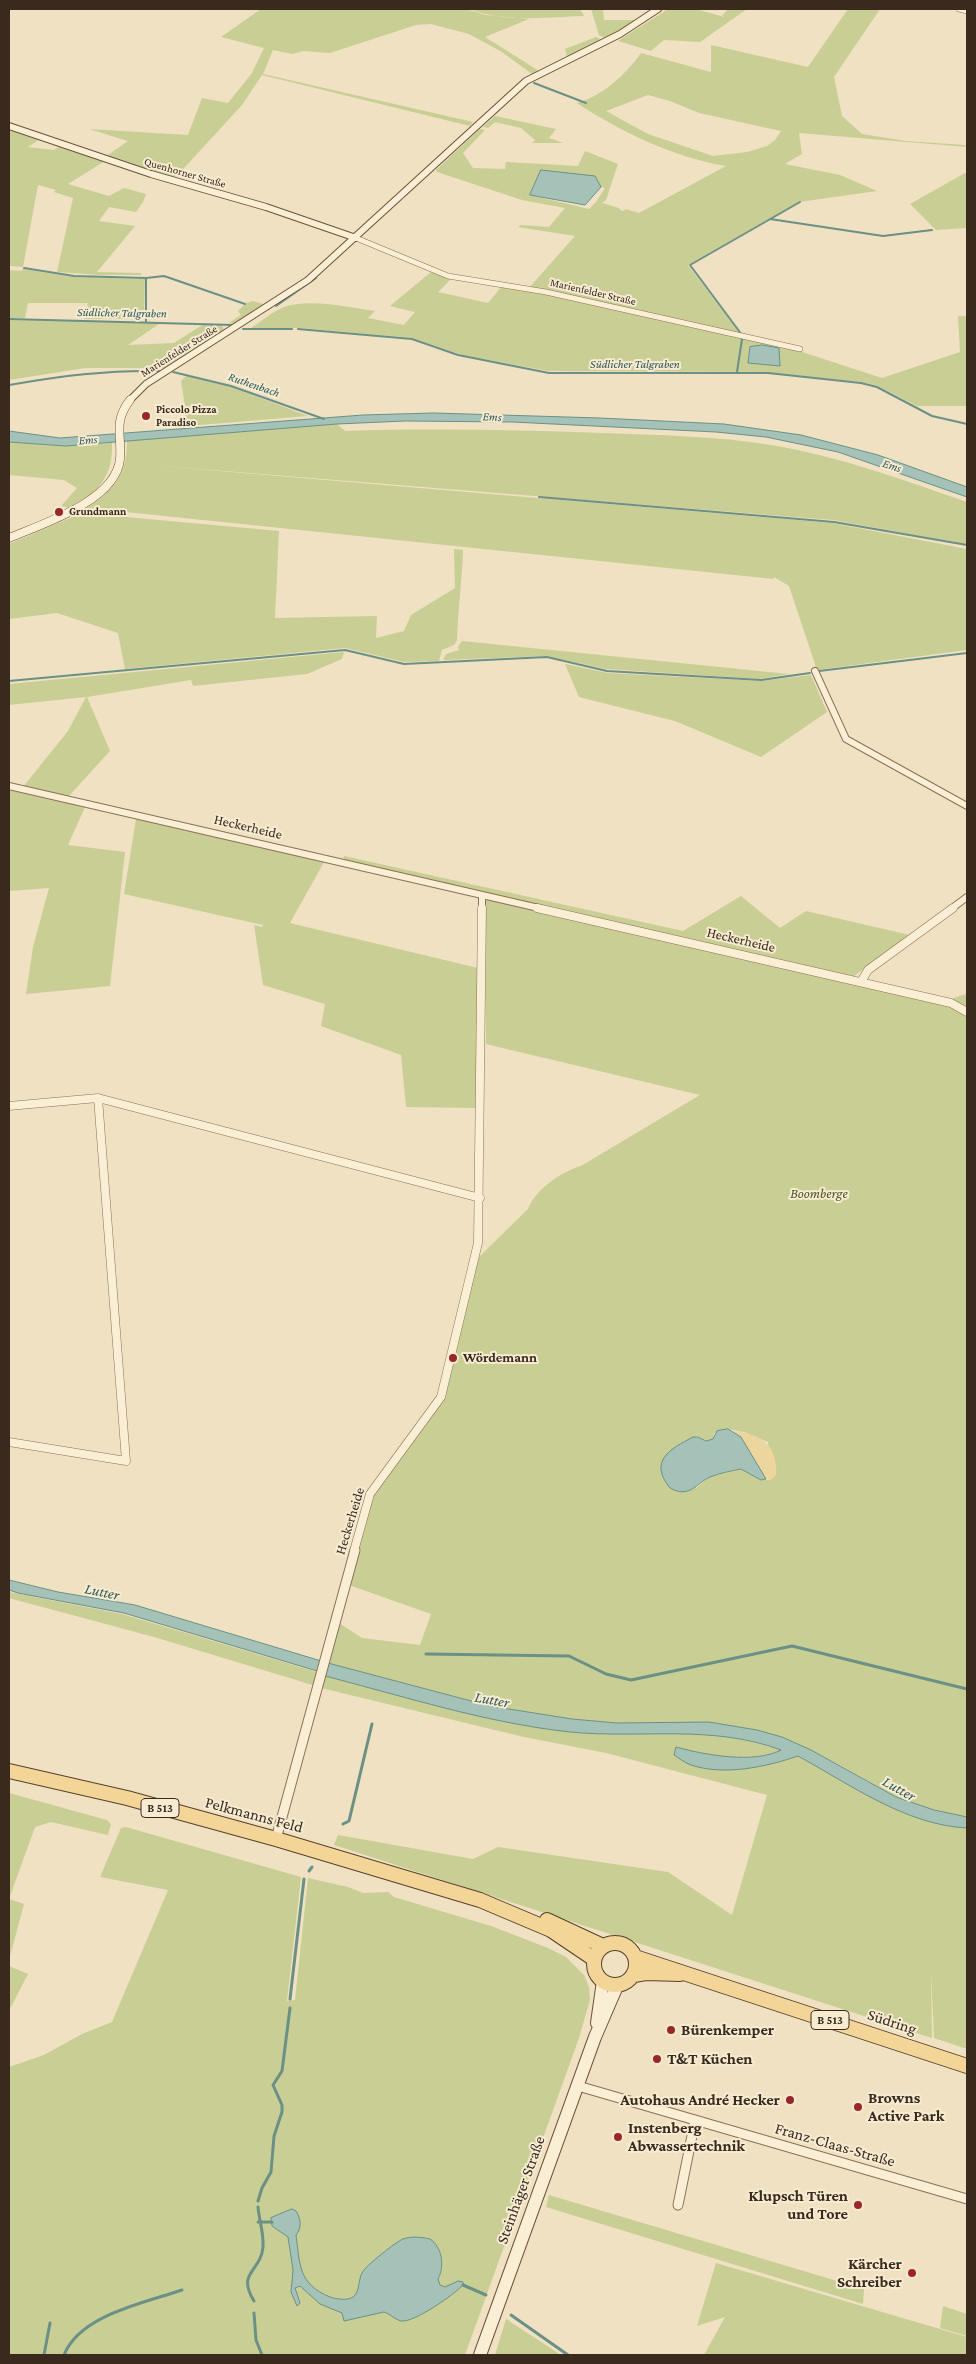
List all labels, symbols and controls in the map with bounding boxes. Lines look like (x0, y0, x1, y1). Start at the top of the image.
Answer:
street label: Quenhorner Straße (143, 155, 227, 191)
street label: Marienfelder Straße (549, 276, 637, 308)
water label: Südlicher Talgraben (77, 305, 167, 321)
street label: Marienfelder Straße (138, 322, 220, 380)
water label: Südlicher Talgraben (590, 357, 680, 371)
water label: Ruthenbach (226, 370, 282, 400)
place label: Piccolo Pizza Paradiso (156, 403, 217, 429)
water label: Ems (482, 409, 502, 425)
marker: Piccolo Pizza Paradiso (140, 410, 152, 422)
water label: Ems (78, 432, 98, 448)
water label: Ems (881, 456, 903, 476)
place label: Grundmann (69, 505, 126, 519)
marker: Grundmann (53, 506, 65, 518)
street label: Heckerheide (212, 811, 284, 843)
street label: Heckerheide (705, 924, 777, 956)
park label: Boomberge (790, 1186, 848, 1202)
place label: Wördemann (463, 1350, 537, 1366)
marker: Wördemann (447, 1352, 459, 1364)
street label: Heckerheide (332, 1485, 368, 1557)
water label: Lutter (83, 1580, 121, 1604)
water label: Lutter (473, 1688, 511, 1712)
water label: Lutter (879, 1773, 919, 1805)
street label: Pelkmanns Feld (203, 1793, 305, 1837)
road number: B 513 (141, 1799, 179, 1818)
street label: Südring (865, 2005, 919, 2039)
road number: B 513 (811, 2010, 849, 2030)
place label: Bürenkemper (681, 2020, 774, 2040)
marker: Bürenkemper (665, 2024, 677, 2036)
place label: T&T Küchen (667, 2049, 753, 2069)
marker: T&T Küchen (651, 2053, 663, 2065)
place label: Browns Active Park (868, 2088, 944, 2126)
place label: Autohaus André Hecker (620, 2090, 780, 2110)
marker: Autohaus André Hecker (784, 2094, 796, 2106)
marker: Browns Active Park (852, 2101, 864, 2113)
place label: Instenberg Abwassertechnik (628, 2118, 745, 2156)
street label: Franz-Claas-Straße (773, 2119, 897, 2171)
marker: Instenberg Abwassertechnik (612, 2131, 624, 2143)
street label: Steinhäger Straße (493, 2133, 549, 2247)
place label: Klupsch Türen und Tore (748, 2186, 848, 2224)
marker: Klupsch Türen und Tore (852, 2199, 864, 2211)
place label: Kärcher Schreiber (837, 2254, 902, 2292)
marker: Kärcher Schreiber (906, 2267, 918, 2279)

